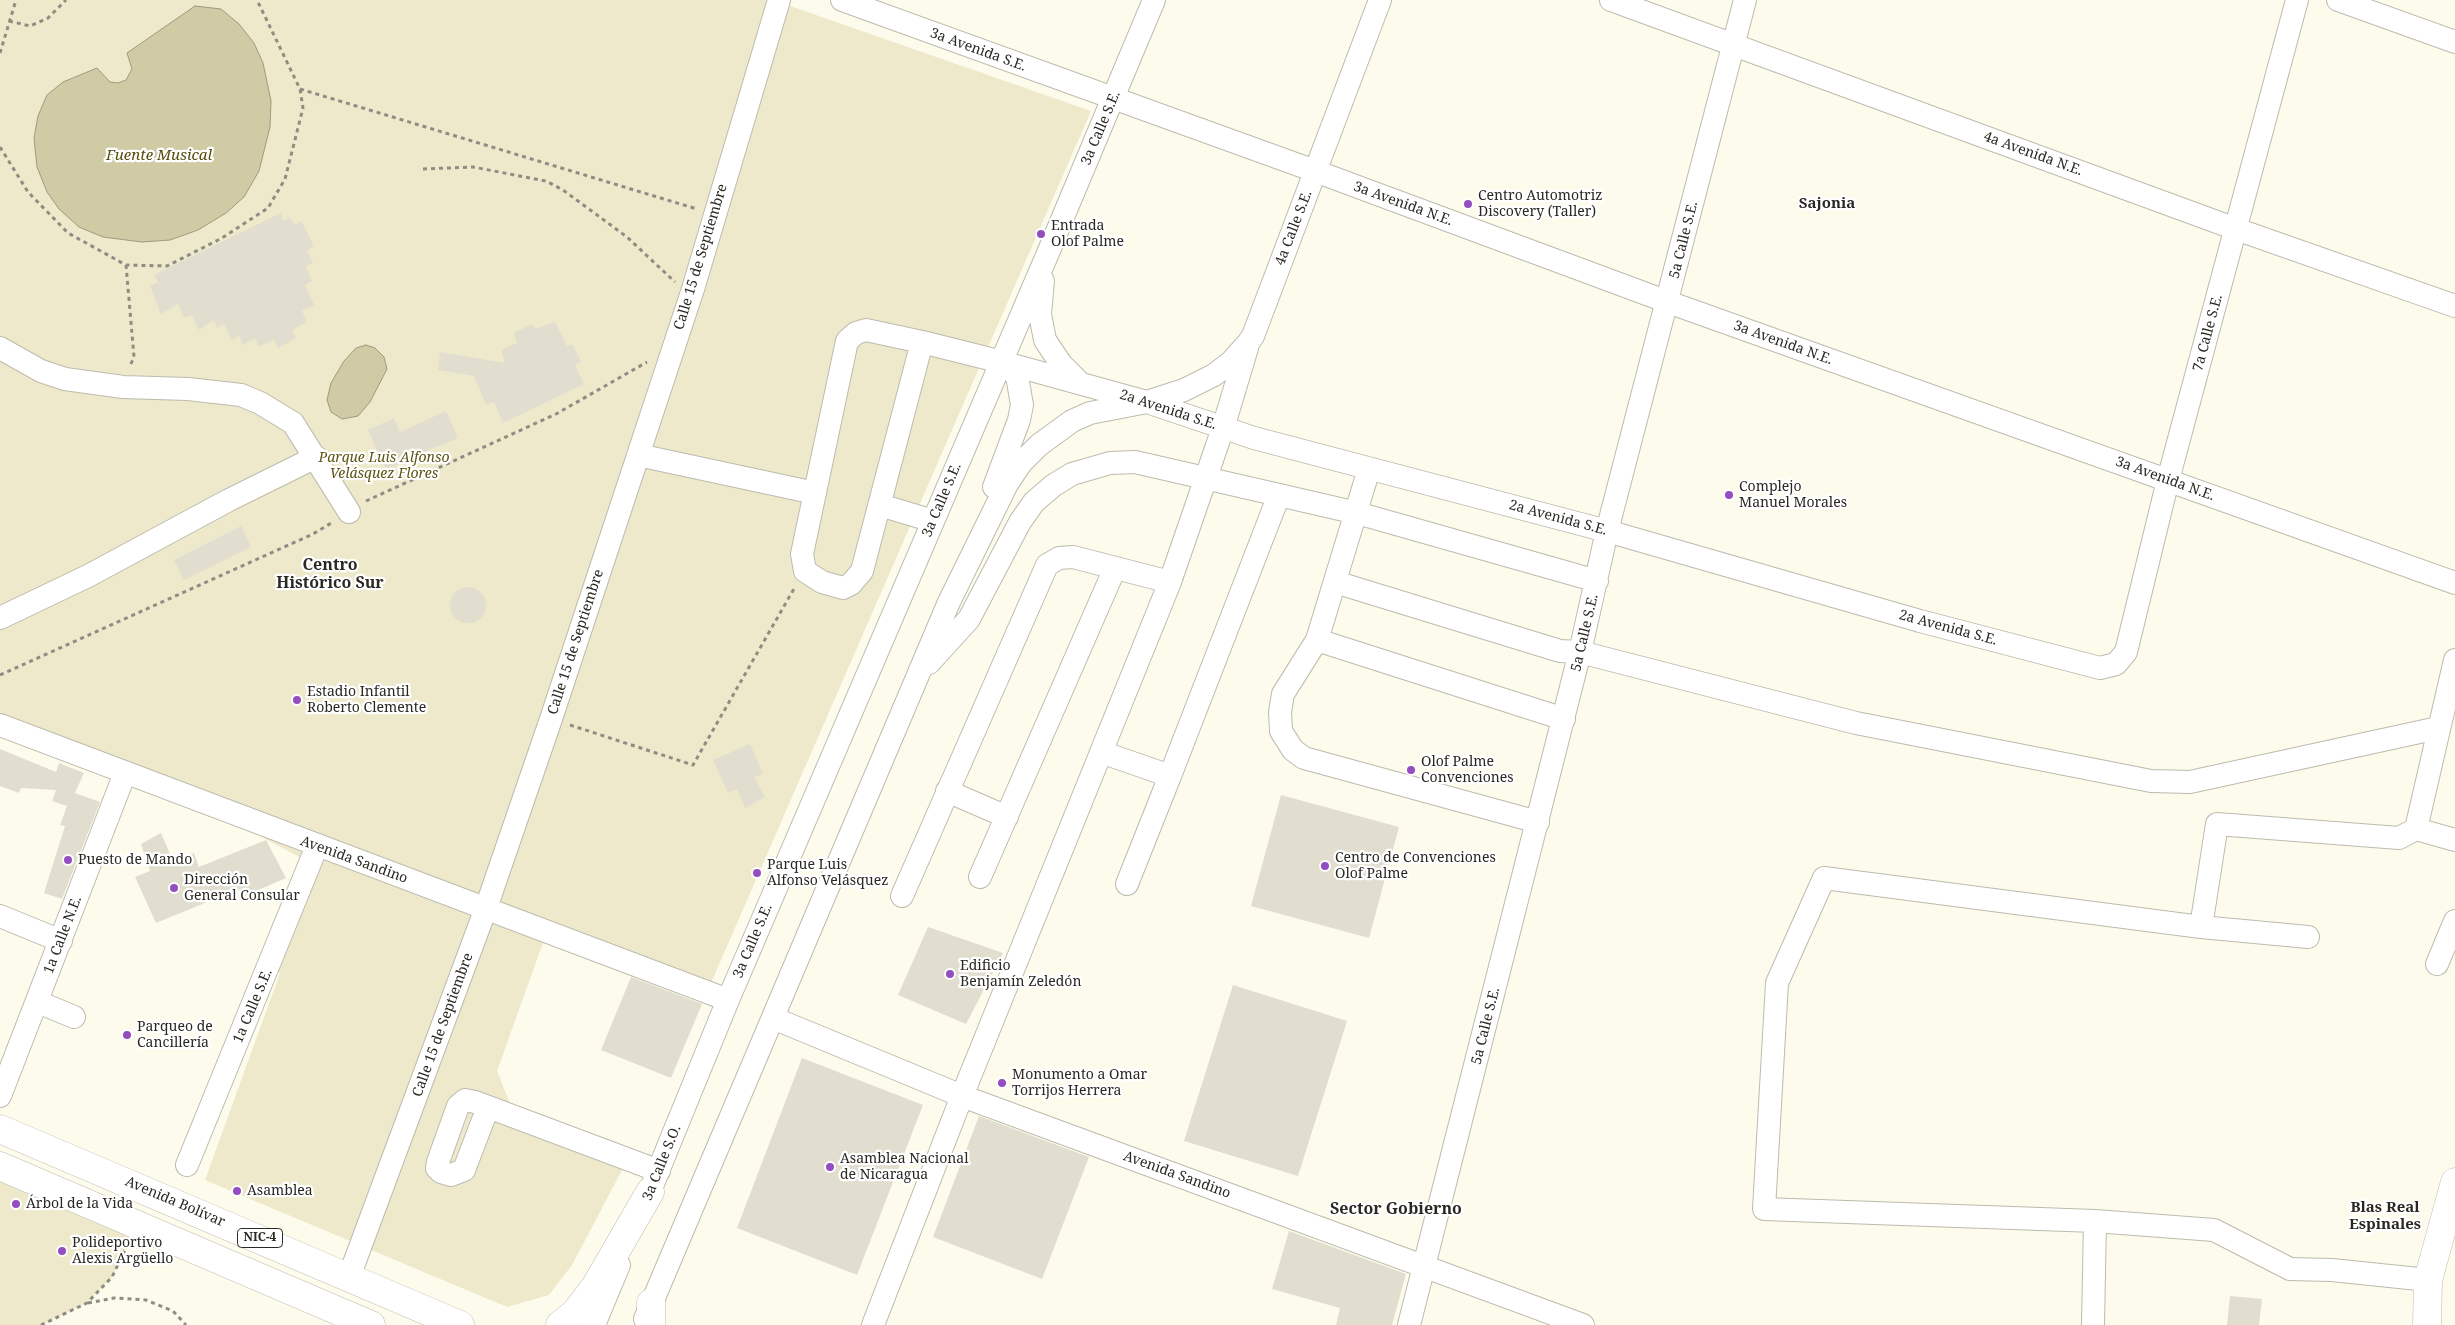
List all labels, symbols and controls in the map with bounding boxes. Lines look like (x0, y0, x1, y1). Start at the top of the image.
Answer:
street label: 3a Avenida S.E. (928, 25, 1028, 75)
street label: 3a Calle S.E. (1078, 88, 1124, 168)
street label: 4a Avenida N.E. (1981, 128, 2085, 180)
water label: Fuente Musical (106, 147, 212, 165)
street label: 3a Avenida N.E. (1351, 178, 1455, 230)
street label: Calle 15 de Septiembre (671, 182, 731, 332)
street label: 4a Calle S.E. (1272, 188, 1316, 268)
place label: Centro Automotriz Discovery (Taller) (1478, 188, 1602, 220)
district label: Sajonia (1799, 195, 1855, 213)
marker: Centro Automotriz Discovery (Taller) (1462, 198, 1474, 210)
street label: 5a Calle S.E. (1666, 200, 1702, 280)
place label: Entrada Olof Palme (1051, 218, 1124, 250)
marker: Entrada Olof Palme (1035, 228, 1047, 240)
street label: 7a Calle S.E. (2190, 293, 2226, 373)
street label: 3a Avenida N.E. (1731, 317, 1835, 369)
street label: 2a Avenida S.E. (1117, 386, 1219, 434)
park label: Parque Luis Alfonso Velásquez Flores (319, 450, 449, 482)
street label: 3a Avenida N.E. (2113, 453, 2217, 505)
street label: 3a Calle S.E. (919, 460, 965, 540)
place label: Complejo Manuel Morales (1739, 479, 1847, 512)
marker: Complejo Manuel Morales (1723, 489, 1735, 501)
street label: 2a Avenida S.E. (1507, 497, 1609, 539)
district label: Centro Histórico Sur (276, 555, 384, 593)
street label: Calle 15 de Septiembre (545, 567, 607, 717)
street label: 5a Calle S.E. (1568, 593, 1602, 673)
street label: 2a Avenida S.E. (1897, 607, 1999, 649)
place label: Estadio Infantil Roberto Clemente (307, 684, 426, 716)
marker: Estadio Infantil Roberto Clemente (291, 694, 303, 706)
place label: Olof Palme Convenciones (1421, 754, 1514, 786)
marker: Olof Palme Convenciones (1405, 764, 1417, 776)
street label: Avenida Sandino (298, 833, 410, 887)
place label: Centro de Convenciones Olof Palme (1335, 850, 1496, 882)
place label: Puesto de Mando (78, 852, 192, 868)
marker: Puesto de Mando (62, 854, 74, 866)
place label: Parque Luis Alfonso Velásquez (767, 857, 888, 890)
marker: Centro de Convenciones Olof Palme (1319, 860, 1331, 872)
marker: Parque Luis Alfonso Velásquez (751, 867, 763, 879)
place label: Dirección General Consular (184, 872, 300, 904)
marker: Dirección General Consular (168, 882, 180, 894)
street label: 1a Calle N.E. (40, 894, 86, 976)
street label: 3a Calle S.E. (730, 901, 776, 981)
street label: Calle 15 de Septiembre (409, 951, 477, 1099)
place label: Edificio Benjamín Zeledón (960, 958, 1081, 990)
street label: 1a Calle S.E. (230, 966, 276, 1046)
marker: Edificio Benjamín Zeledón (944, 968, 956, 980)
street label: 5a Calle S.E. (1468, 986, 1504, 1066)
place label: Parqueo de Cancillería (137, 1019, 213, 1052)
marker: Parqueo de Cancillería (121, 1029, 133, 1041)
place label: Monumento a Omar Torrijos Herrera (1012, 1067, 1147, 1100)
marker: Monumento a Omar Torrijos Herrera (996, 1077, 1008, 1089)
street label: 3a Calle S.O. (639, 1123, 685, 1203)
street label: Avenida Sandino (1121, 1148, 1233, 1202)
place label: Asamblea Nacional de Nicaragua (840, 1151, 969, 1184)
marker: Asamblea Nacional de Nicaragua (824, 1161, 836, 1173)
street label: Avenida Bolívar (123, 1173, 227, 1231)
place label: Asamblea (247, 1183, 313, 1199)
marker: Asamblea (231, 1185, 243, 1197)
place label: Árbol de la Vida (26, 1196, 133, 1212)
marker: Árbol de la Vida (10, 1198, 22, 1210)
district label: Sector Gobierno (1330, 1199, 1462, 1219)
district label: Blas Real Espinales (2349, 1199, 2421, 1234)
road number: NIC-4 (238, 1228, 282, 1248)
place label: Polideportivo Alexis Argüello (72, 1235, 173, 1268)
marker: Polideportivo Alexis Argüello (56, 1245, 68, 1257)

